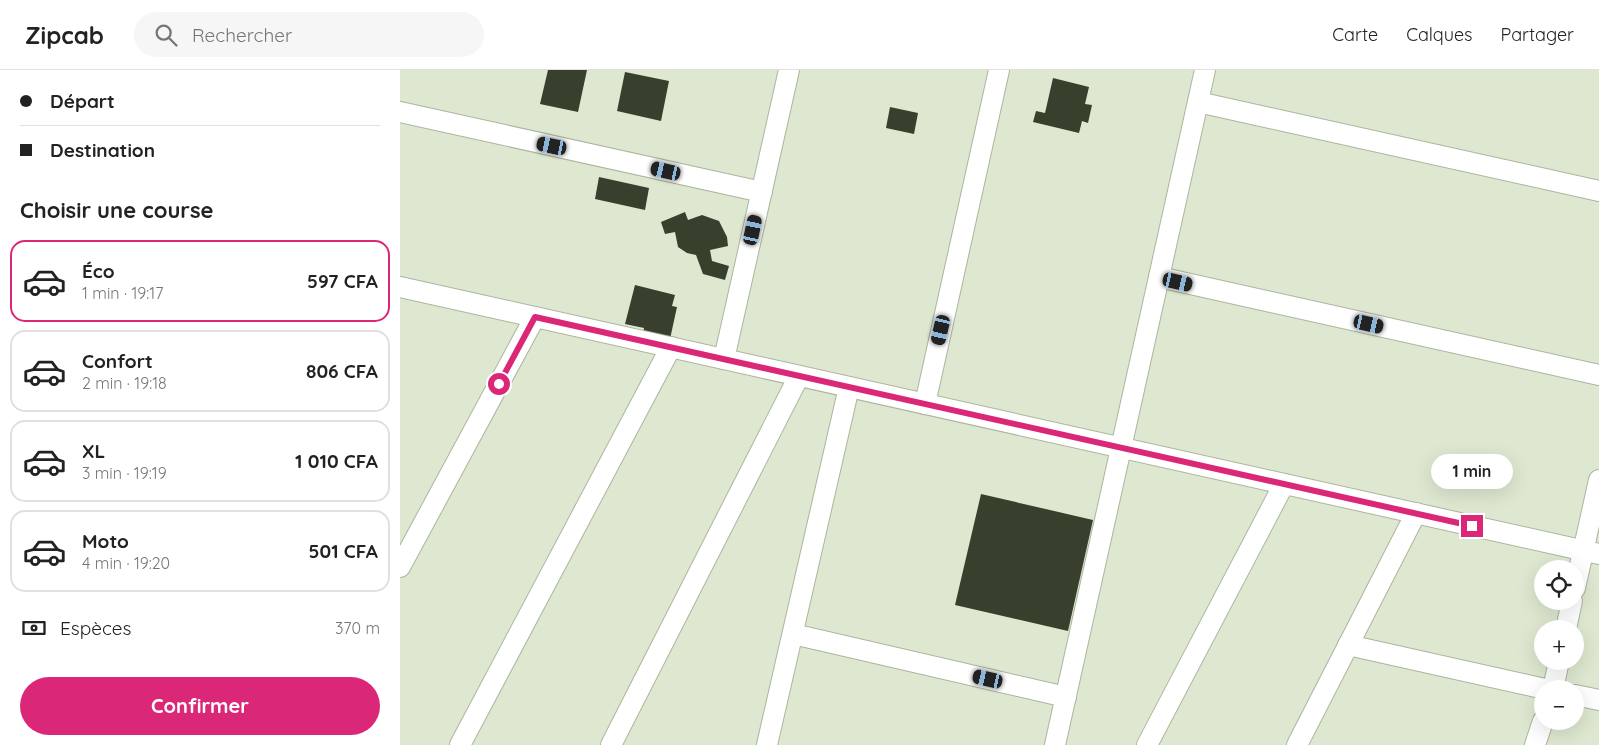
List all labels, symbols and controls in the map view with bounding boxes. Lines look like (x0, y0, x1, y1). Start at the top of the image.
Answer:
search box (134, 12, 484, 57)
text: Zipcab (25, 20, 104, 50)
icon: search (152, 21, 180, 49)
text: Rechercher (192, 23, 292, 47)
text: Carte (1332, 23, 1378, 46)
text: Calques (1406, 23, 1473, 46)
text: Partager (1501, 23, 1574, 46)
text: Départ (50, 89, 115, 113)
car (535, 136, 568, 156)
text: Destination (50, 138, 155, 162)
car (649, 160, 682, 182)
text: Choisir une course (20, 196, 214, 224)
car (742, 214, 763, 246)
icon: car (22, 259, 67, 304)
text: Éco (82, 259, 115, 283)
text: 597 CFA (307, 269, 378, 293)
car (1161, 271, 1194, 293)
text: 1 min · 19:17 (82, 283, 163, 303)
car (1352, 313, 1385, 335)
car (930, 314, 951, 346)
icon: car (22, 349, 67, 394)
text: Confort (82, 349, 153, 373)
text: 806 CFA (306, 359, 378, 383)
text: 2 min · 19:18 (82, 373, 167, 393)
route start (488, 373, 510, 395)
icon: car (22, 439, 67, 484)
text: XL (82, 439, 105, 463)
text: 1 010 CFA (295, 449, 378, 473)
callout: 1 min (1431, 454, 1513, 488)
text: 1 min (1453, 461, 1491, 481)
text: 3 min · 19:19 (82, 463, 167, 483)
route end (1461, 515, 1483, 537)
icon: car (22, 529, 67, 574)
text: Moto (82, 529, 129, 553)
text: 501 CFA (309, 539, 378, 563)
text: 4 min · 19:20 (82, 553, 170, 573)
map controls (1534, 560, 1584, 730)
button: locate (1534, 560, 1584, 610)
icon: cash (20, 614, 48, 642)
text: Espèces (60, 616, 131, 640)
text: 370 m (335, 618, 380, 638)
button: + (1534, 620, 1584, 670)
car (971, 668, 1004, 690)
button: Confirmer (20, 677, 380, 735)
button: − (1534, 680, 1584, 730)

